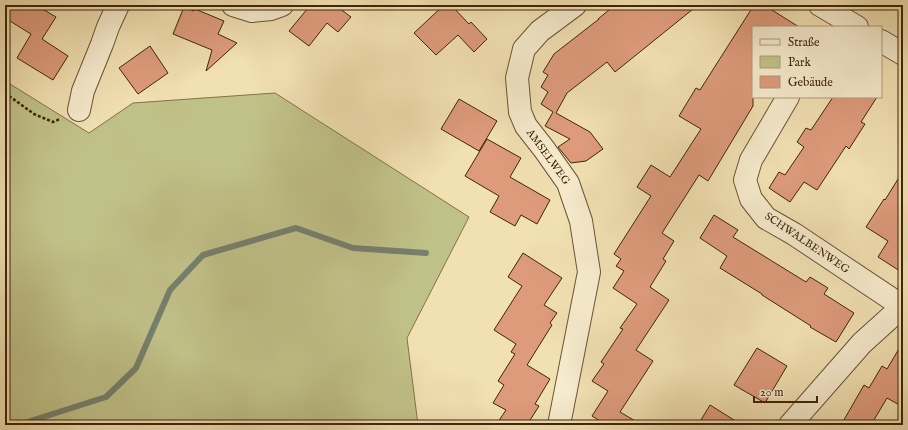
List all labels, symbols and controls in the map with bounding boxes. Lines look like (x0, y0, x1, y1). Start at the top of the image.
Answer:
legend (752, 26, 882, 98)
text: Straße (788, 35, 820, 50)
text: Park (788, 55, 811, 70)
text: Gebäude (788, 75, 833, 90)
street label: AMSELWEG (523, 126, 573, 188)
street label: SCHWALBENWEG (762, 209, 852, 277)
scale bar (754, 378, 817, 404)
text: 20 m (760, 385, 783, 400)

